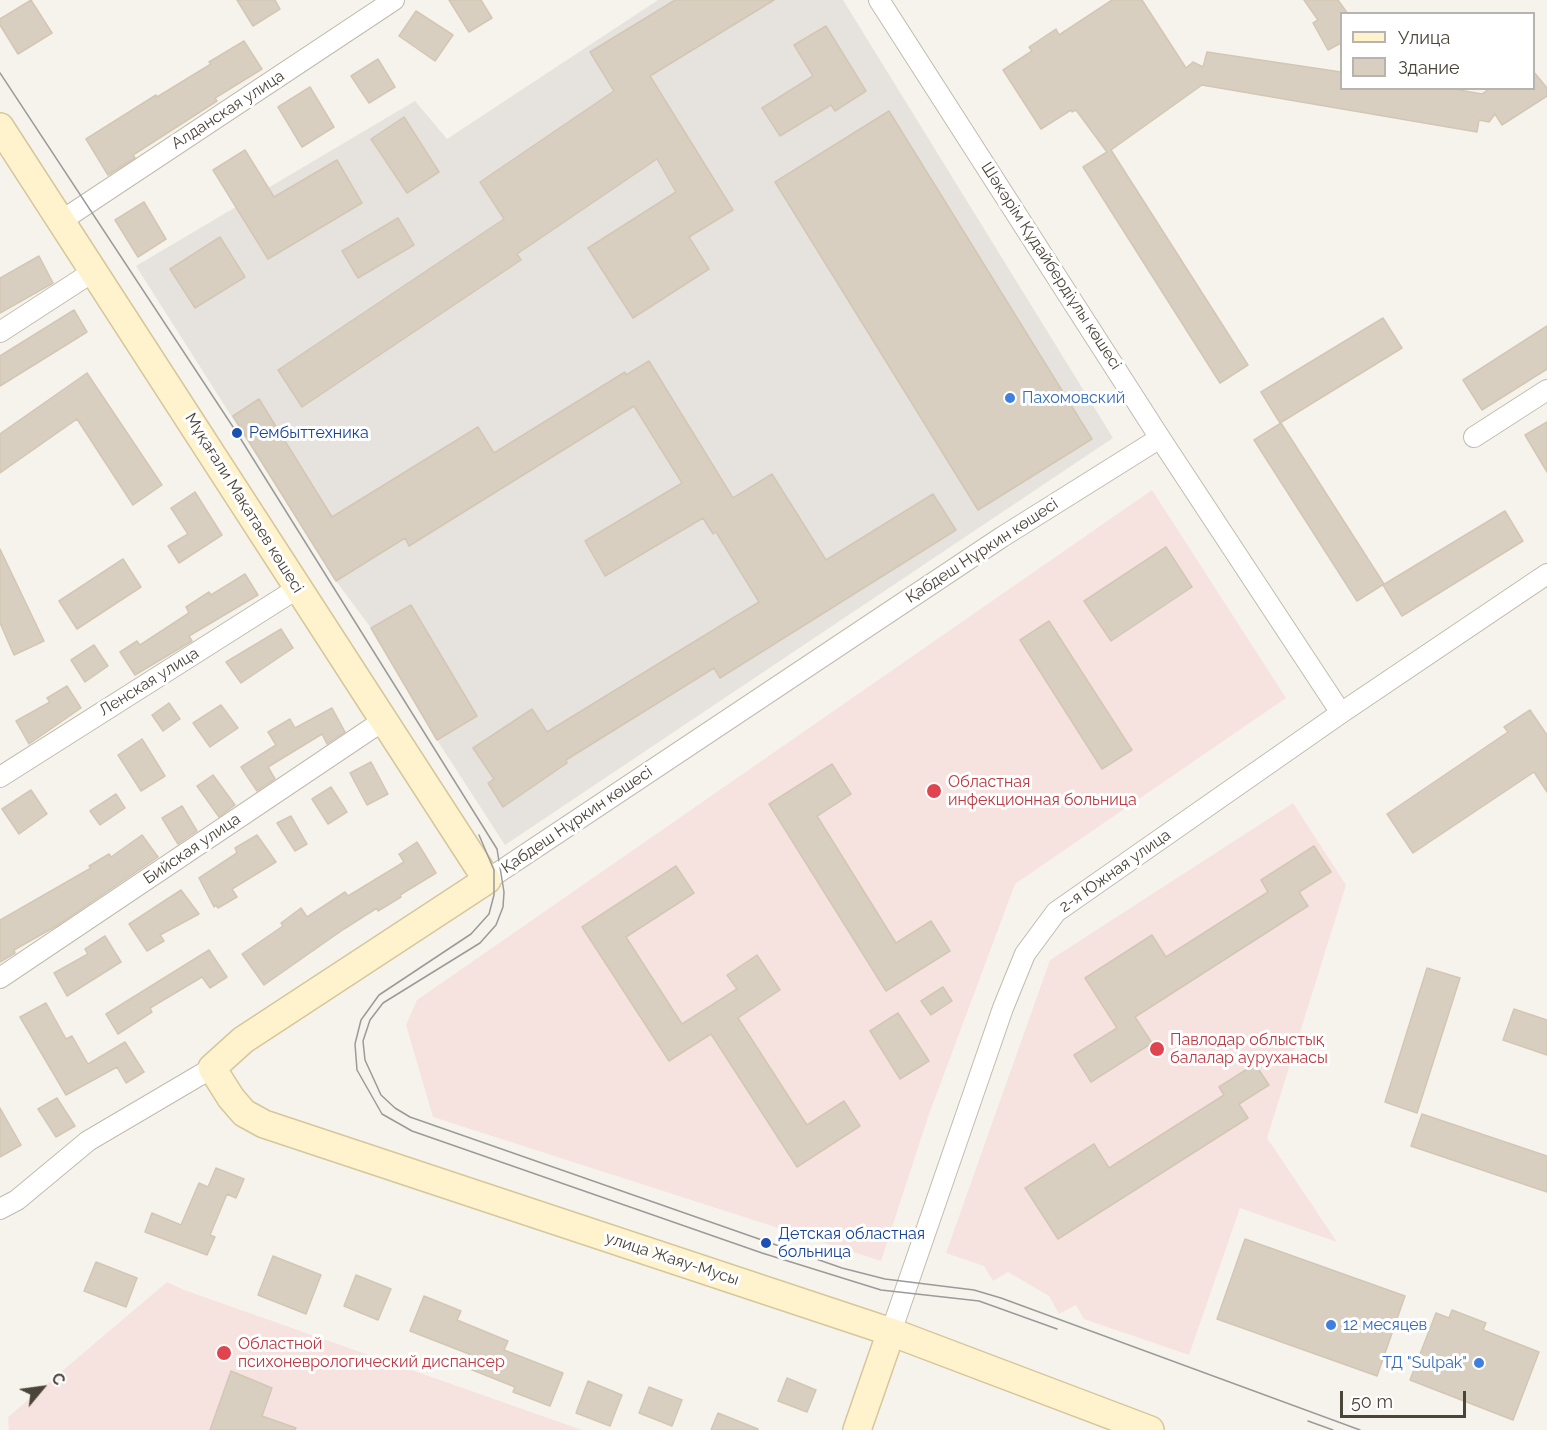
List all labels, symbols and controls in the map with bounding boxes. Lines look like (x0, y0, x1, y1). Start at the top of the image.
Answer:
legend (1340, 12, 1535, 90)
text: Улица (1398, 27, 1450, 48)
text: Здание (1398, 57, 1460, 78)
street label: Алданская улица (168, 66, 288, 154)
street label: Шәкәрім Құдайбердіұлы көшесі (977, 159, 1125, 373)
place label: Пахомовский (1022, 388, 1125, 408)
marker: Пахомовский (1003, 391, 1017, 405)
street label: Мұқағали Мақатаев көшесі (181, 410, 307, 596)
place label: Рембыттехника (249, 423, 369, 443)
marker: Рембыттехника (230, 426, 244, 440)
street label: Қабдеш Нұркин көшесі (902, 495, 1062, 607)
street label: Ленская улица (96, 644, 202, 720)
street label: Қабдеш Нұркин көшесі (498, 762, 656, 878)
place label: Областная инфекционная больница (948, 772, 1137, 810)
marker: Областная инфекционная больница (925, 782, 943, 800)
street label: Бийская улица (140, 809, 244, 889)
street label: 2-я Южная улица (1056, 825, 1174, 917)
place label: Павлодар облыстық балалар ауруханасы (1170, 1030, 1328, 1068)
marker: Павлодар облыстық балалар ауруханасы (1148, 1040, 1166, 1058)
place label: Детская областная больница (778, 1224, 925, 1262)
street label: улица Жаяу-Мусы (603, 1228, 741, 1290)
marker: Детская областная больница (759, 1236, 773, 1250)
place label: 12 месяцев (1343, 1315, 1427, 1335)
marker: 12 месяцев (1324, 1318, 1338, 1332)
place label: Областной психоневрологический диспансер (238, 1334, 505, 1372)
marker: Областной психоневрологический диспансер (215, 1344, 233, 1362)
place label: ТД "Sulpak" (1382, 1353, 1467, 1373)
marker: ТД "Sulpak" (1472, 1356, 1486, 1370)
north arrow (12, 1358, 72, 1418)
text: С (47, 1370, 69, 1388)
scale bar (1343, 1379, 1469, 1417)
text: 50 m (1351, 1391, 1393, 1412)

